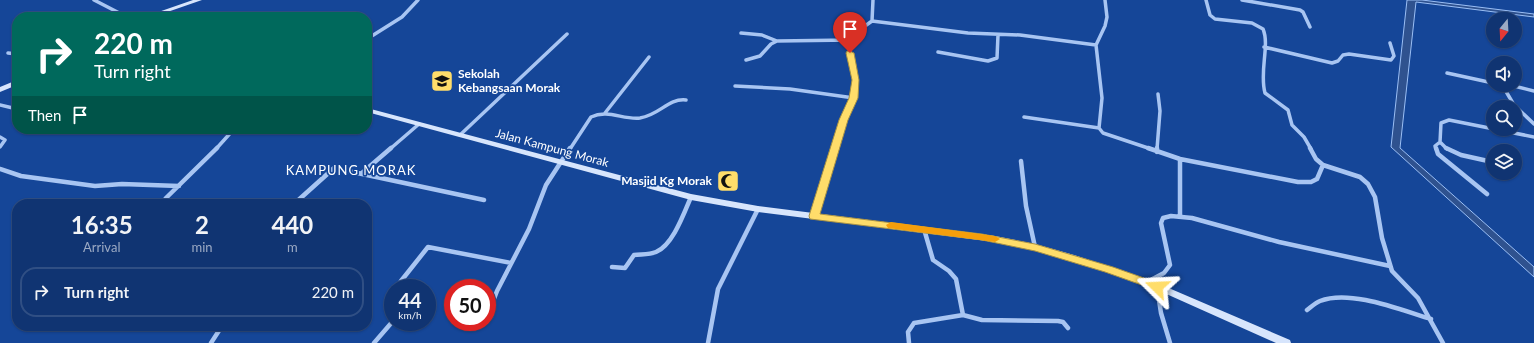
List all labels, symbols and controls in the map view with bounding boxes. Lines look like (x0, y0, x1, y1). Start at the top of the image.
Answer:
pin (833, 12, 867, 53)
north arrow (1486, 12, 1522, 48)
map controls (1486, 12, 1522, 180)
icon: arrive (839, 18, 861, 40)
text: 220 m (94, 26, 173, 60)
icon: right (28, 28, 80, 80)
button: sound (1486, 56, 1522, 92)
text: Turn right (94, 60, 171, 82)
place label: Sekolah Kebangsaan Morak (458, 66, 561, 95)
school or university icon: Sekolah Kebangsaan Morak (429, 68, 455, 94)
button: search (1486, 100, 1522, 136)
icon: arrive (69, 104, 91, 126)
text: Then (28, 106, 61, 124)
street label: Jalan Kampung Morak (494, 125, 611, 170)
button: layers (1486, 144, 1522, 180)
district label: KAMPUNG MORAK (286, 162, 416, 178)
mosque icon: Masjid Kg Morak (715, 168, 741, 194)
place label: Masjid Kg Morak (621, 173, 713, 188)
text: 16:35 (71, 210, 133, 239)
text: 2 (195, 210, 209, 239)
text: 440 (271, 210, 313, 239)
text: Arrival (83, 239, 120, 255)
text: min (192, 239, 213, 255)
text: m (287, 239, 298, 255)
position arrow (1136, 266, 1178, 308)
speed limit sign: 50 (444, 279, 496, 331)
icon: right (30, 281, 52, 303)
text: Turn right (64, 283, 129, 301)
text: 220 m (312, 283, 354, 301)
text: 44 (398, 288, 422, 312)
text: km/h (398, 309, 422, 321)

